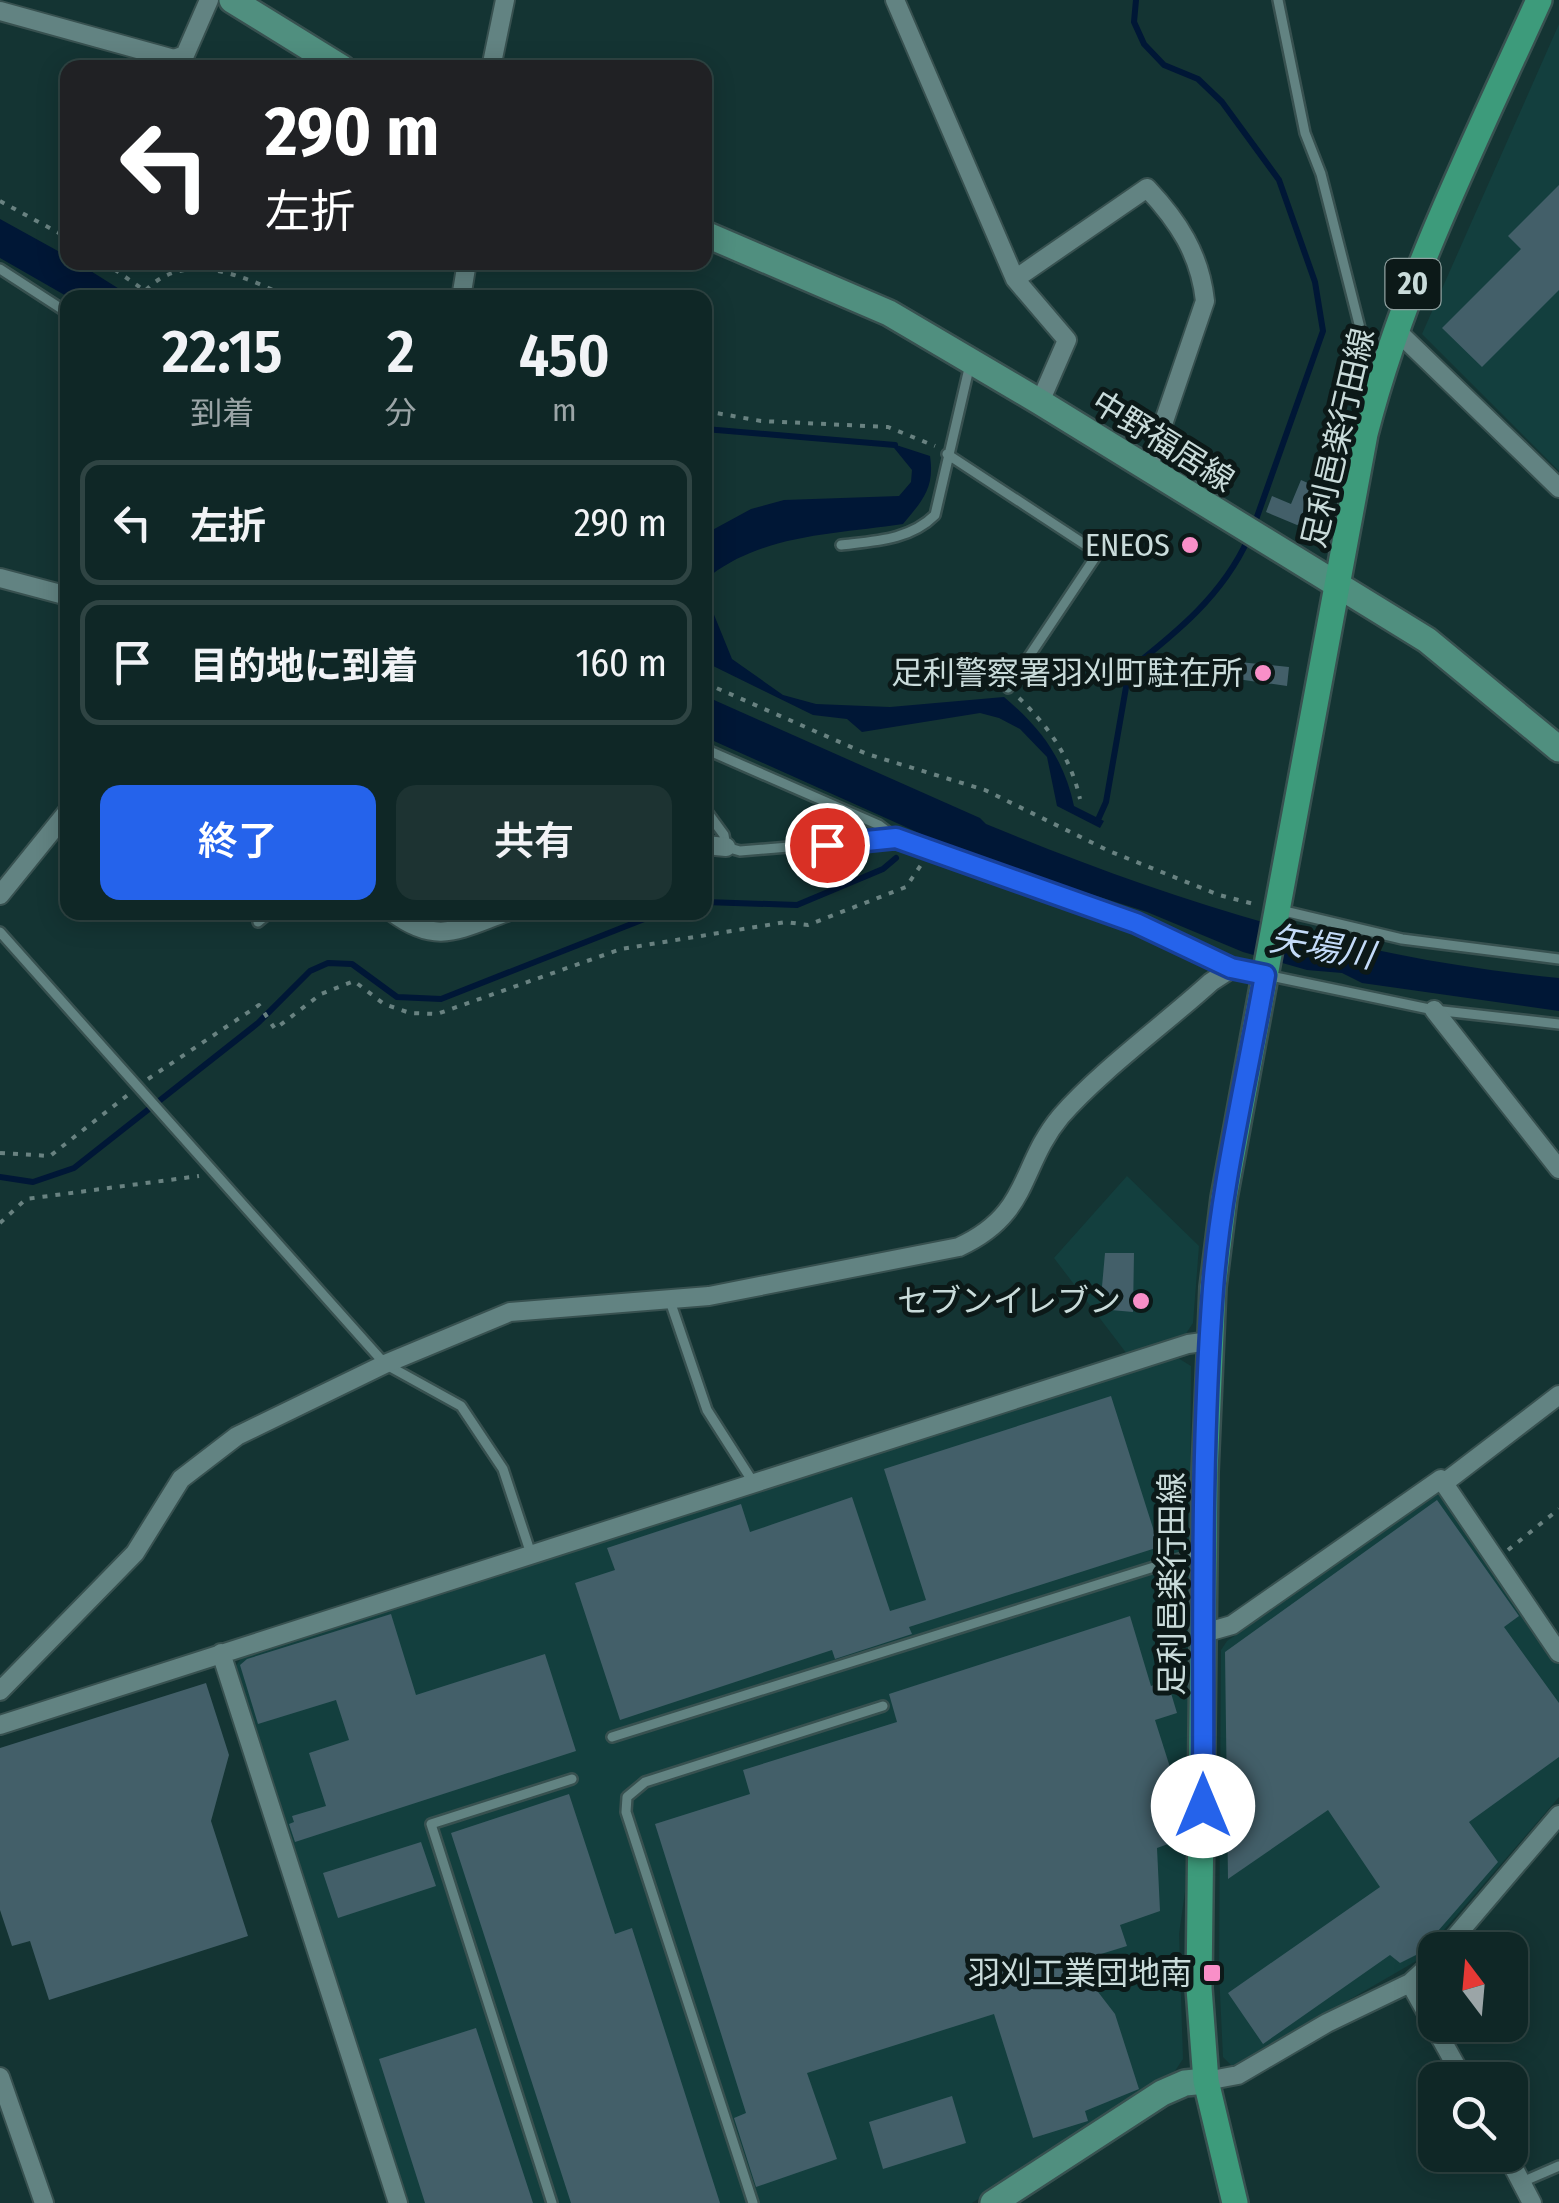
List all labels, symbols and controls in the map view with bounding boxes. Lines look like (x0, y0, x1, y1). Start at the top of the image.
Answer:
text: 290 m (265, 90, 439, 174)
icon: left (100, 100, 230, 230)
text: 左折 (265, 185, 355, 239)
road number: 20 (1386, 259, 1440, 309)
text: 22:15 (162, 316, 283, 388)
text: 2 (387, 316, 414, 388)
text: 450 (519, 320, 610, 392)
street label: 足利邑楽行田線 (1294, 325, 1382, 551)
street label: 中野福居線 (1085, 382, 1241, 500)
text: m (552, 391, 577, 429)
text: 到着 (190, 394, 254, 432)
text: 分 (385, 394, 417, 432)
icon: left (105, 495, 160, 550)
text: 290 m (574, 500, 667, 546)
text: 左折 (190, 503, 266, 549)
place label: ENEOS (1085, 526, 1170, 564)
marker: ENEOS (1179, 534, 1201, 556)
icon: arrive (105, 635, 160, 690)
text: 160 m (575, 640, 667, 686)
text: 目的地に到着 (190, 643, 418, 689)
place label: 足利警察署羽刈町駐在所 (891, 654, 1243, 692)
marker: 足利警察署羽刈町駐在所 (1252, 662, 1274, 684)
button: 終了 (100, 785, 376, 900)
button: 共有 (396, 785, 672, 900)
pin (785, 803, 870, 888)
icon: arrive (800, 818, 855, 873)
water label: 矢場川 (1267, 917, 1381, 977)
place label: セブンイレブン (897, 1282, 1121, 1320)
marker: セブンイレブン (1130, 1290, 1152, 1312)
street label: 足利邑楽行田線 (1153, 1472, 1191, 1696)
position arrow (1151, 1754, 1255, 1858)
north arrow (1418, 1932, 1528, 2042)
map controls (1418, 1932, 1528, 2172)
place label: 羽刈工業団地南 (968, 1954, 1192, 1992)
marker: 羽刈工業団地南 (1201, 1962, 1223, 1984)
button: search (1418, 2062, 1528, 2172)

